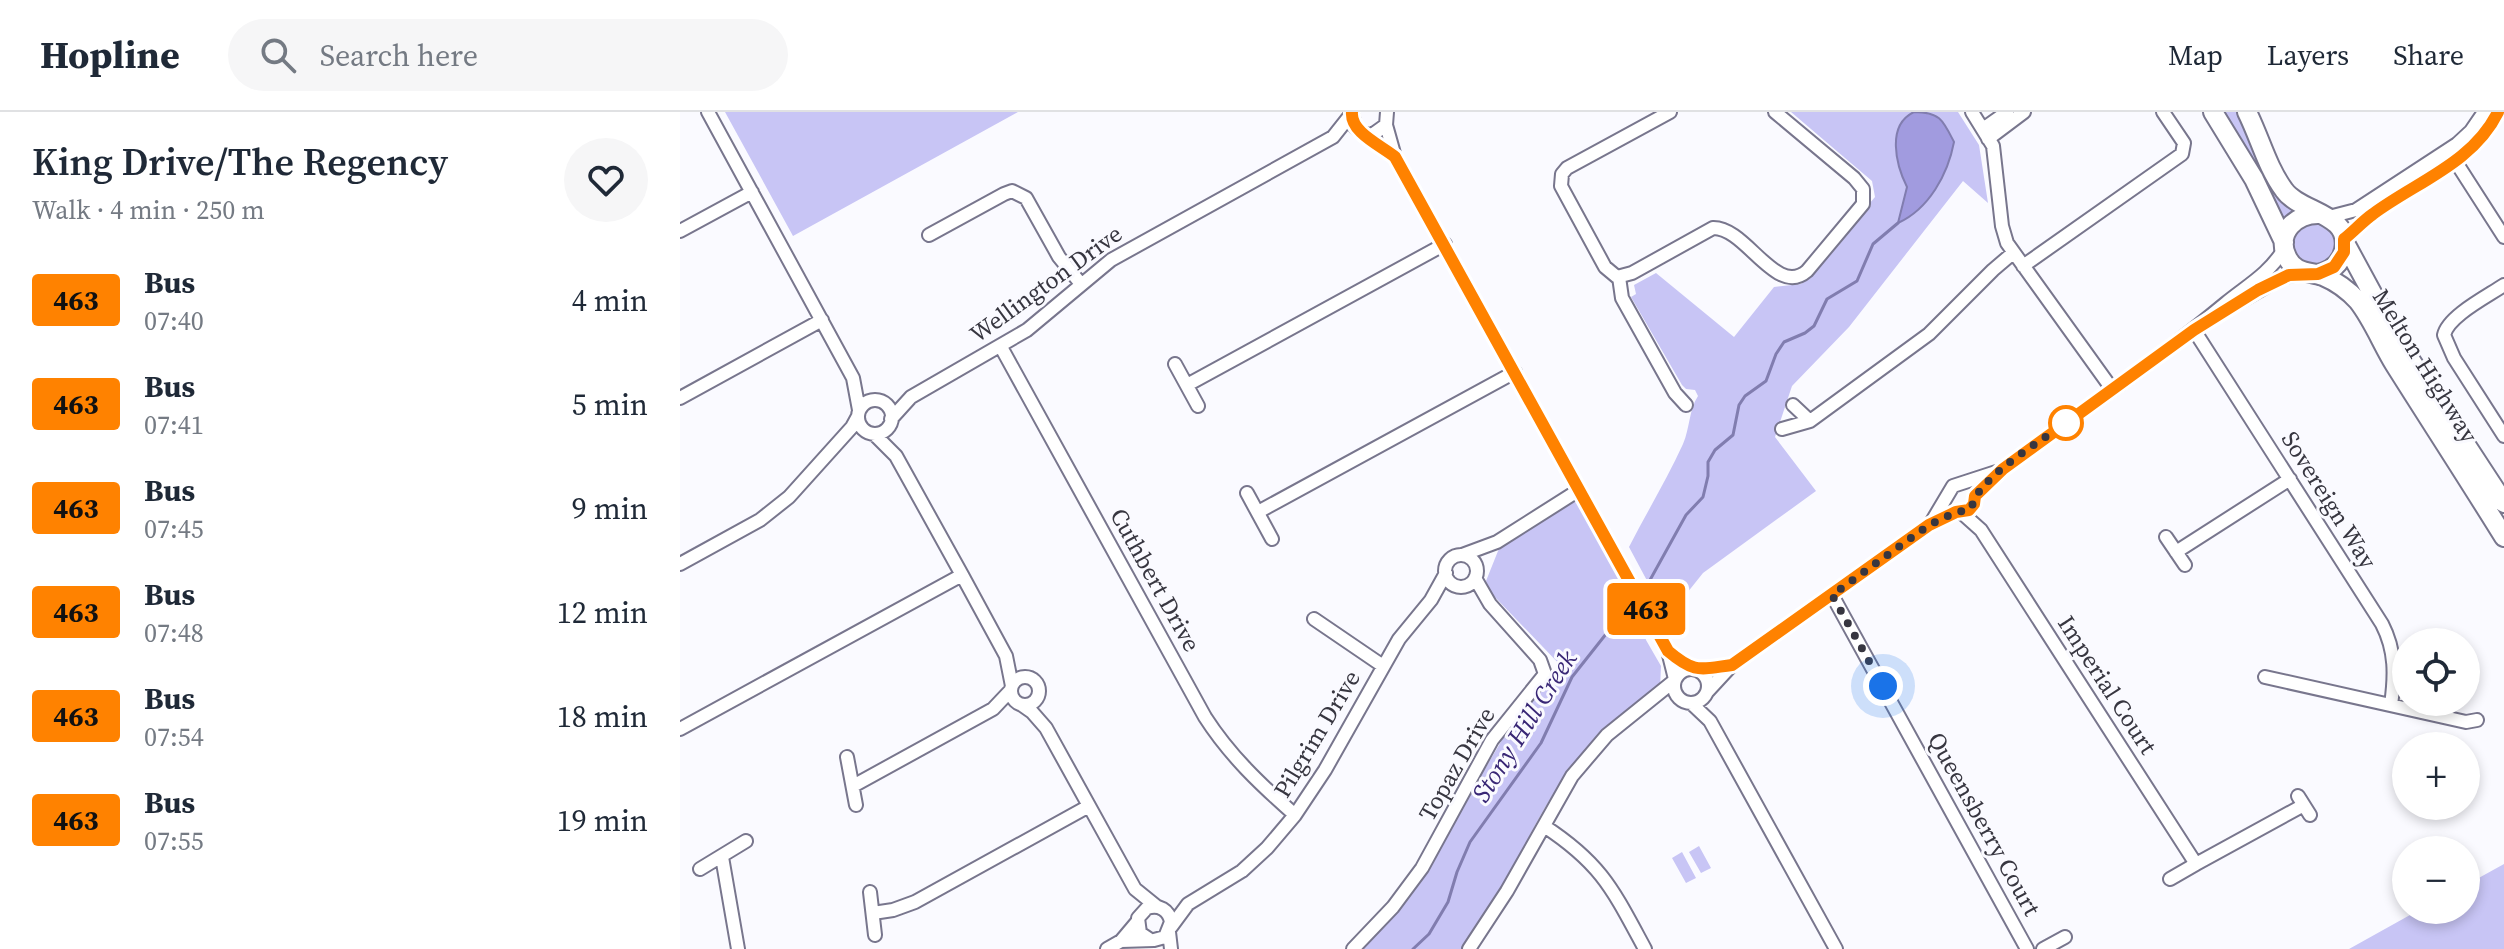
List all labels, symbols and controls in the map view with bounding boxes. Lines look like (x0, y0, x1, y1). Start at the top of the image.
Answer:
search box (228, 19, 788, 91)
text: Hopline (40, 29, 180, 81)
icon: search (256, 33, 300, 77)
text: Search here (320, 35, 478, 76)
text: Map (2168, 36, 2223, 74)
text: Layers (2267, 36, 2349, 74)
text: Share (2393, 36, 2464, 74)
text: King Drive/The Regency (32, 136, 448, 188)
button: heart (564, 138, 648, 222)
text: Walk · 4 min · 250 m (32, 192, 265, 228)
street label: Wellington Drive (963, 217, 1129, 350)
text: Bus (144, 262, 195, 303)
text: 4 min (572, 280, 648, 321)
text: 463 (53, 281, 99, 319)
street label: Melton Highway (2365, 283, 2486, 450)
text: 07:40 (144, 303, 204, 339)
text: Bus (144, 366, 195, 407)
text: 5 min (572, 384, 648, 425)
text: 463 (53, 385, 99, 423)
unlabelled marker (2049, 406, 2083, 440)
text: 07:41 (144, 407, 204, 443)
street label: Sovereign Way (2274, 425, 2385, 575)
text: Bus (144, 470, 195, 511)
text: 9 min (572, 488, 648, 529)
text: 463 (53, 489, 99, 527)
street label: Cuthbert Drive (1102, 502, 1208, 657)
text: 07:45 (144, 511, 204, 547)
text: Bus (144, 574, 195, 615)
line badge: 463 (1600, 583, 1692, 635)
text: 463 (1623, 590, 1669, 628)
text: 12 min (557, 592, 648, 633)
text: 463 (53, 593, 99, 631)
street label: Imperial Court (2050, 609, 2165, 761)
text: 07:48 (144, 615, 204, 651)
map controls (2392, 628, 2480, 924)
button: locate (2392, 628, 2480, 716)
water label: Stony Hill Creek (1463, 643, 1585, 809)
street label: Pilgrim Drive (1266, 664, 1368, 804)
your location (1863, 666, 1903, 706)
text: Bus (144, 678, 195, 719)
text: 18 min (557, 696, 648, 737)
text: 463 (53, 697, 99, 735)
street label: Topaz Drive (1411, 701, 1502, 827)
text: 07:54 (144, 719, 204, 755)
street label: Queensberry Court (1920, 726, 2049, 922)
button: + (2392, 732, 2480, 820)
text: Bus (144, 782, 195, 823)
text: 19 min (557, 800, 648, 841)
text: 463 (53, 801, 99, 839)
text: 07:55 (144, 823, 204, 859)
button: − (2392, 836, 2480, 924)

